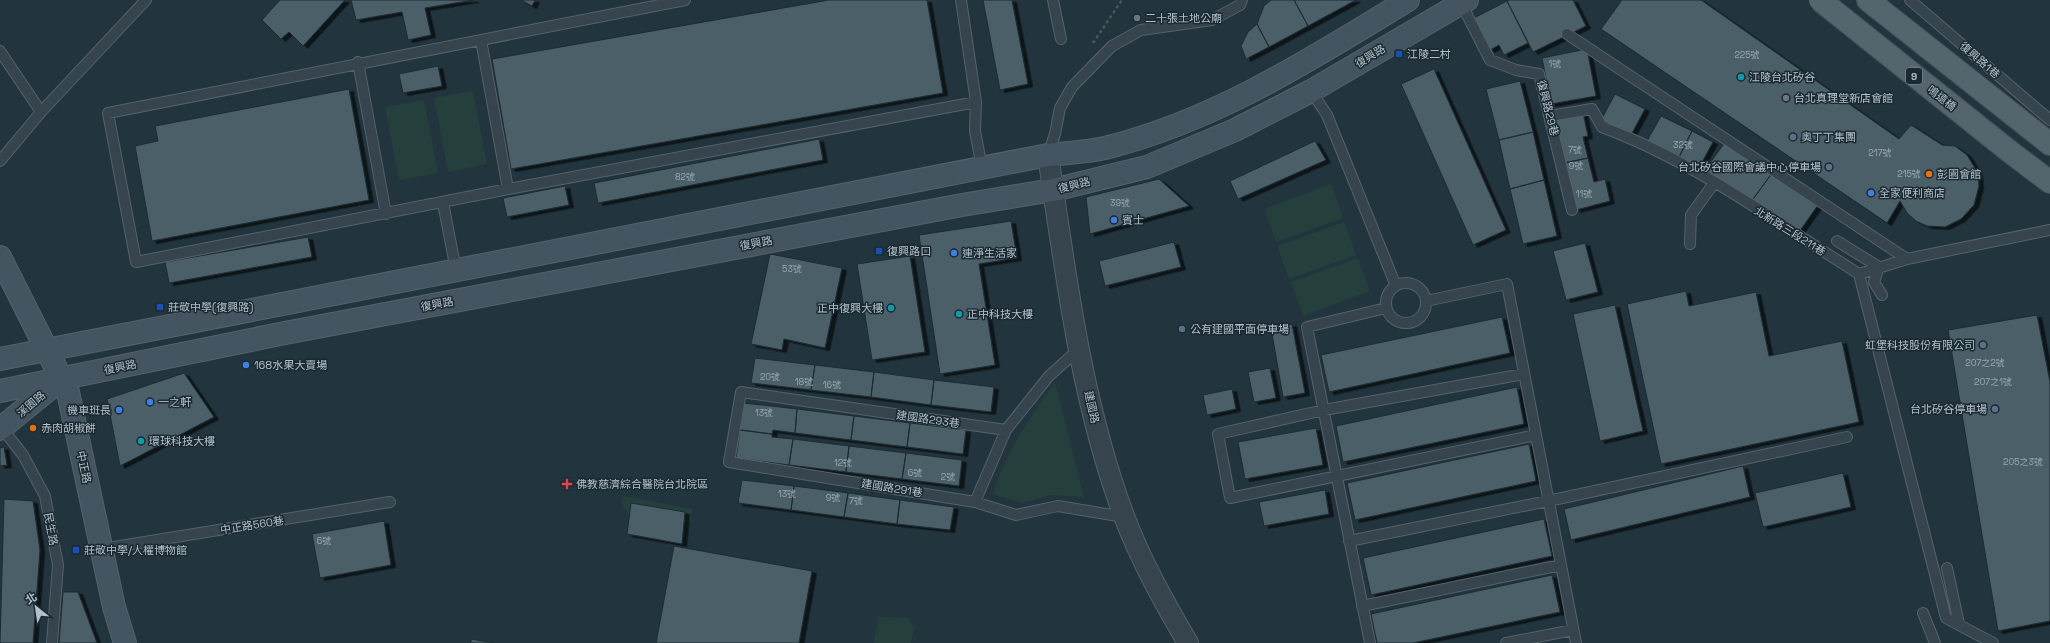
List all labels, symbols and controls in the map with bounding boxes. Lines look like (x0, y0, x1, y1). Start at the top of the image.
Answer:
place label: 二十張土地公廟 (1145, 11, 1222, 25)
marker: 二十張土地公廟 (1132, 13, 1142, 23)
street label: 復興路1巷 (1957, 39, 2003, 81)
street label: 復興路 (1352, 42, 1388, 70)
place label: 江陵二村 (1407, 47, 1451, 61)
marker: 江陵二村 (1394, 49, 1404, 59)
house number: 225號 (1734, 49, 1760, 61)
house number: 1號 (1549, 58, 1561, 70)
road number: 9 (1906, 68, 1922, 84)
place label: 江陵台北矽谷 (1749, 70, 1815, 84)
marker: 江陵台北矽谷 (1736, 72, 1746, 82)
street label: 復興路29巷 (1534, 78, 1562, 138)
street label: 鳴遠橋 (1925, 82, 1959, 114)
place label: 台北真理堂新店會館 (1794, 91, 1893, 105)
marker: 台北真理堂新店會館 (1781, 93, 1791, 103)
place label: 奧丁丁集團 (1801, 130, 1856, 144)
marker: 奧丁丁集團 (1788, 132, 1798, 142)
house number: 32號 (1673, 139, 1693, 151)
house number: 7號 (1568, 144, 1582, 156)
house number: 217號 (1868, 147, 1892, 159)
house number: 9號 (1569, 160, 1583, 172)
place label: 台北矽谷國際會議中心停車場 (1678, 160, 1821, 174)
marker: 台北矽谷國際會議中心停車場 (1824, 162, 1834, 172)
place label: 彭園會館 (1937, 167, 1981, 181)
house number: 215號 (1897, 168, 1921, 180)
marker: 彭園會館 (1924, 169, 1934, 179)
house number: 82號 (675, 171, 695, 183)
street label: 復興路 (1056, 174, 1092, 196)
place label: 全家便利商店 (1879, 186, 1945, 200)
house number: 11號 (1576, 188, 1592, 200)
marker: 全家便利商店 (1866, 188, 1876, 198)
house number: 39號 (1110, 197, 1130, 209)
street label: 北新路三段211巷 (1752, 203, 1828, 259)
place label: 賓士 (1122, 213, 1144, 227)
marker: 賓士 (1109, 215, 1119, 225)
street label: 復興路 (738, 233, 774, 253)
place label: 復興路口 (887, 244, 931, 258)
marker: 復興路口 (874, 246, 884, 256)
place label: 連淨生活家 (962, 246, 1017, 260)
marker: 連淨生活家 (949, 248, 959, 258)
house number: 53號 (782, 263, 802, 275)
street label: 復興路 (419, 294, 455, 314)
place label: 莊敬中學(復興路) (168, 300, 253, 314)
place label: 正中復興大樓 (817, 301, 883, 315)
marker: 莊敬中學(復興路) (155, 302, 165, 312)
marker: 正中復興大樓 (886, 303, 896, 313)
place label: 正中科技大樓 (967, 307, 1033, 321)
marker: 正中科技大樓 (954, 309, 964, 319)
place label: 公有建國平面停車場 (1190, 322, 1289, 336)
marker: 公有建國平面停車場 (1177, 324, 1187, 334)
place label: 虹堡科技股份有限公司 (1865, 338, 1975, 352)
marker: 虹堡科技股份有限公司 (1978, 340, 1988, 350)
street label: 復興路 (102, 357, 138, 377)
house number: 207之2號 (1965, 357, 2005, 369)
place label: 168水果大賣場 (254, 358, 327, 372)
marker: 168水果大賣場 (241, 360, 251, 370)
house number: 20號 (760, 371, 780, 383)
house number: 18號 (795, 376, 813, 388)
house number: 207之1號 (1974, 376, 2012, 388)
house number: 16號 (823, 379, 841, 391)
street label: 溪園路 (14, 388, 48, 420)
street label: 建國路 (1081, 389, 1103, 425)
place label: 一之軒 (158, 395, 192, 409)
marker: 一之軒 (145, 397, 155, 407)
place label: 台北矽谷停車場 (1910, 402, 1987, 416)
place label: 機車班長 (67, 403, 111, 417)
marker: 台北矽谷停車場 (1990, 404, 2000, 414)
marker: 機車班長 (114, 405, 124, 415)
house number: 13號 (755, 407, 773, 419)
street label: 建國路293巷 (895, 408, 961, 430)
place label: 赤肉胡椒餅 (41, 421, 96, 435)
marker: 赤肉胡椒餅 (28, 423, 38, 433)
place label: 環球科技大樓 (149, 434, 215, 448)
marker: 環球科技大樓 (136, 436, 146, 446)
street label: 中正路 (74, 449, 94, 485)
house number: 205之3號 (2003, 456, 2043, 468)
house number: 12號 (834, 457, 852, 469)
house number: 6號 (908, 467, 922, 479)
house number: 2號 (941, 471, 955, 483)
street label: 建國路291巷 (860, 476, 924, 500)
place label: 佛教慈濟綜合醫院台北院區 (576, 477, 708, 491)
marker: 佛教慈濟綜合醫院台北院區 (561, 478, 573, 490)
house number: 13號 (778, 488, 796, 500)
house number: 9號 (826, 492, 840, 504)
house number: 7號 (849, 495, 863, 507)
street label: 民生路 (41, 511, 61, 547)
street label: 中正路560巷 (219, 513, 285, 537)
house number: 6號 (317, 535, 331, 547)
place label: 莊敬中學/人權博物館 (84, 543, 187, 557)
marker: 莊敬中學/人權博物館 (71, 545, 81, 555)
north arrow (16, 587, 56, 627)
text: 北 (23, 590, 39, 607)

